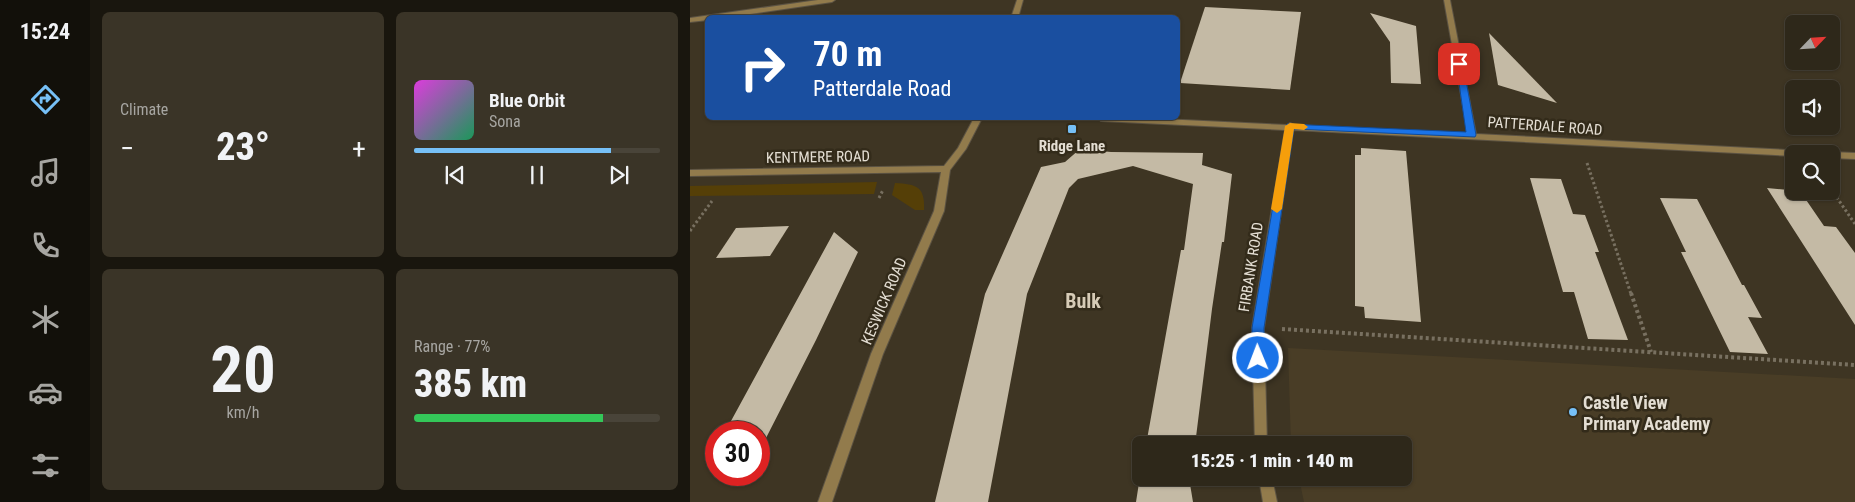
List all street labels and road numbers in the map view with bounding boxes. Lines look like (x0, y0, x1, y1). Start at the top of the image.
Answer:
street label: PATTERDALE ROAD (1487, 113, 1603, 139)
street label: KENTMERE ROAD (766, 147, 870, 167)
street label: FIRBANK ROAD (1235, 221, 1267, 313)
street label: KESWICK ROAD (858, 255, 910, 347)

